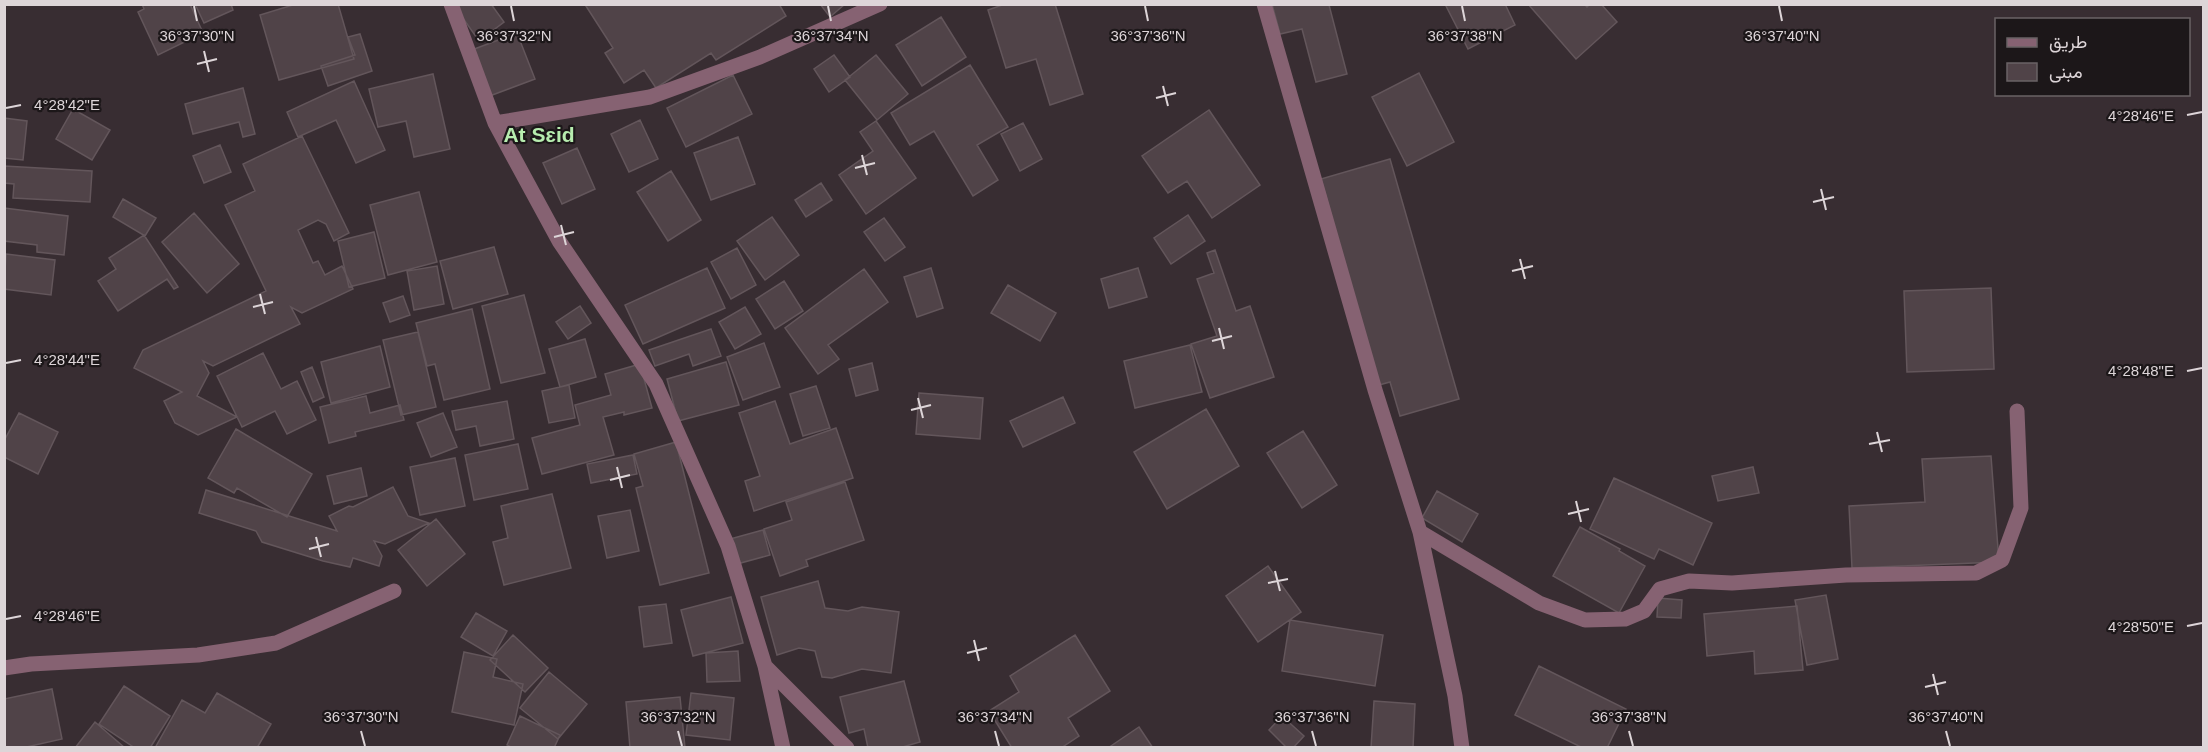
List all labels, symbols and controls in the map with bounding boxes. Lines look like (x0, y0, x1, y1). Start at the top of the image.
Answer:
legend (1995, 18, 2190, 96)
text: 36°37'30"N (159, 27, 235, 44)
text: 36°37'32"N (476, 27, 552, 44)
text: 36°37'34"N (793, 27, 869, 44)
text: 36°37'36"N (1110, 27, 1186, 44)
text: 36°37'38"N (1427, 27, 1503, 44)
text: 36°37'40"N (1744, 27, 1820, 44)
text: طريق (2049, 32, 2087, 53)
text: مبنى (2049, 62, 2083, 83)
text: 4°28'42"E (34, 96, 100, 113)
text: 4°28'46"E (2108, 107, 2174, 124)
district label: At Sɛid (503, 123, 575, 146)
text: 4°28'44"E (34, 351, 100, 368)
text: 4°28'48"E (2108, 362, 2174, 379)
text: 4°28'46"E (34, 607, 100, 624)
text: 4°28'50"E (2108, 618, 2174, 635)
text: 36°37'30"N (323, 708, 399, 725)
text: 36°37'32"N (640, 708, 716, 725)
text: 36°37'34"N (957, 708, 1033, 725)
text: 36°37'36"N (1274, 708, 1350, 725)
text: 36°37'38"N (1591, 708, 1667, 725)
text: 36°37'40"N (1908, 708, 1984, 725)

